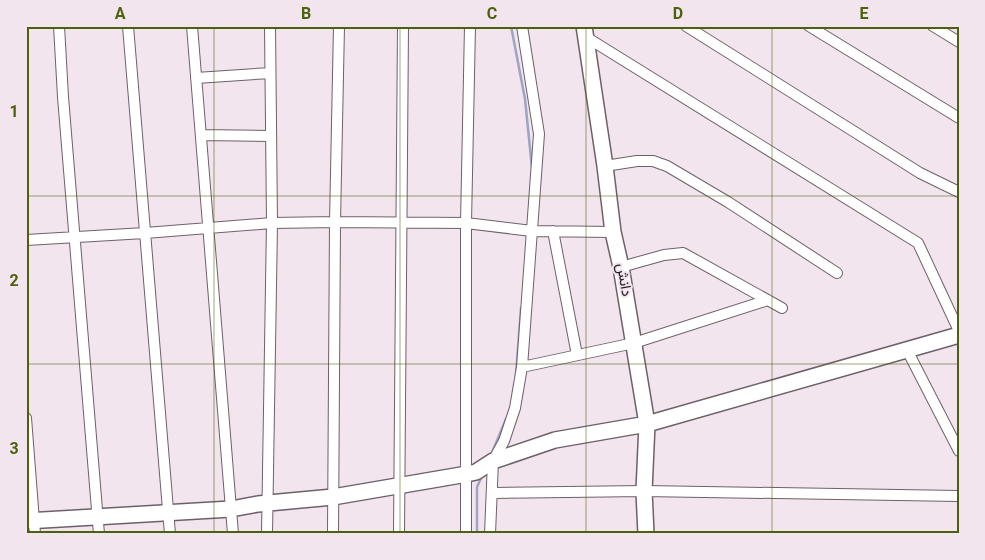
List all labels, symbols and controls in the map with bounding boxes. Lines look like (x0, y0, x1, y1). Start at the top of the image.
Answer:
text: A (115, 3, 126, 28)
text: B (301, 3, 311, 28)
text: C (487, 3, 497, 28)
text: D (673, 3, 683, 28)
text: E (860, 3, 869, 28)
text: 1 (9, 101, 19, 126)
street label: دانش (609, 262, 637, 298)
text: 2 (9, 270, 19, 295)
text: 3 (9, 438, 19, 463)

